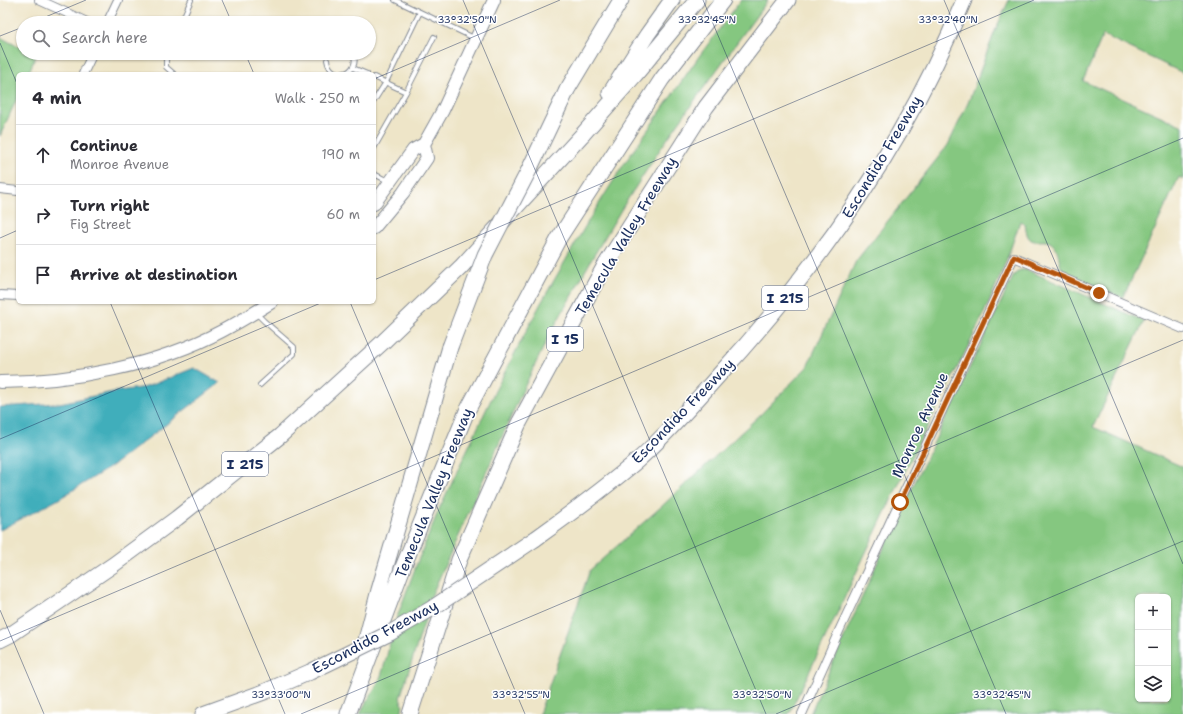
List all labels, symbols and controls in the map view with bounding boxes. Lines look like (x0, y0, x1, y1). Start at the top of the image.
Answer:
text: 33°32'50"N (437, 13, 497, 26)
text: 33°32'45"N (678, 13, 736, 26)
text: 33°32'40"N (918, 13, 978, 26)
search box (16, 16, 376, 60)
icon: search (30, 27, 52, 49)
text: Search here (62, 28, 148, 48)
text: 4 min (32, 87, 82, 109)
text: Walk · 250 m (275, 90, 360, 107)
street label: Escondido Freeway (837, 92, 927, 222)
text: Continue (70, 136, 138, 156)
icon: ahead (32, 144, 54, 166)
text: 190 m (321, 146, 360, 163)
street label: Temecula Valley Freeway (571, 153, 681, 319)
text: Monroe Avenue (70, 156, 169, 173)
text: Turn right (70, 196, 150, 216)
icon: right (32, 204, 54, 226)
text: 60 m (327, 206, 360, 223)
text: Fig Street (70, 216, 131, 233)
icon: arrive (32, 264, 54, 286)
text: Arrive at destination (70, 265, 238, 285)
route end (1090, 284, 1108, 302)
road number: I 215 (762, 286, 808, 310)
road number: I 15 (547, 327, 583, 351)
street label: Escondido Freeway (627, 354, 739, 468)
street label: Monroe Avenue (887, 369, 953, 481)
street label: Temecula Valley Freeway (391, 405, 477, 581)
road number: I 215 (222, 452, 268, 476)
route start (891, 493, 909, 511)
map controls (1135, 594, 1171, 702)
button: + (1135, 594, 1171, 630)
street label: Escondido Freeway (309, 595, 441, 679)
button: − (1135, 630, 1171, 666)
button: layers (1135, 666, 1171, 702)
text: 33°33'00"N (251, 688, 311, 701)
text: 33°32'55"N (492, 688, 550, 701)
text: 33°32'50"N (732, 688, 792, 701)
text: 33°32'45"N (973, 688, 1031, 701)

